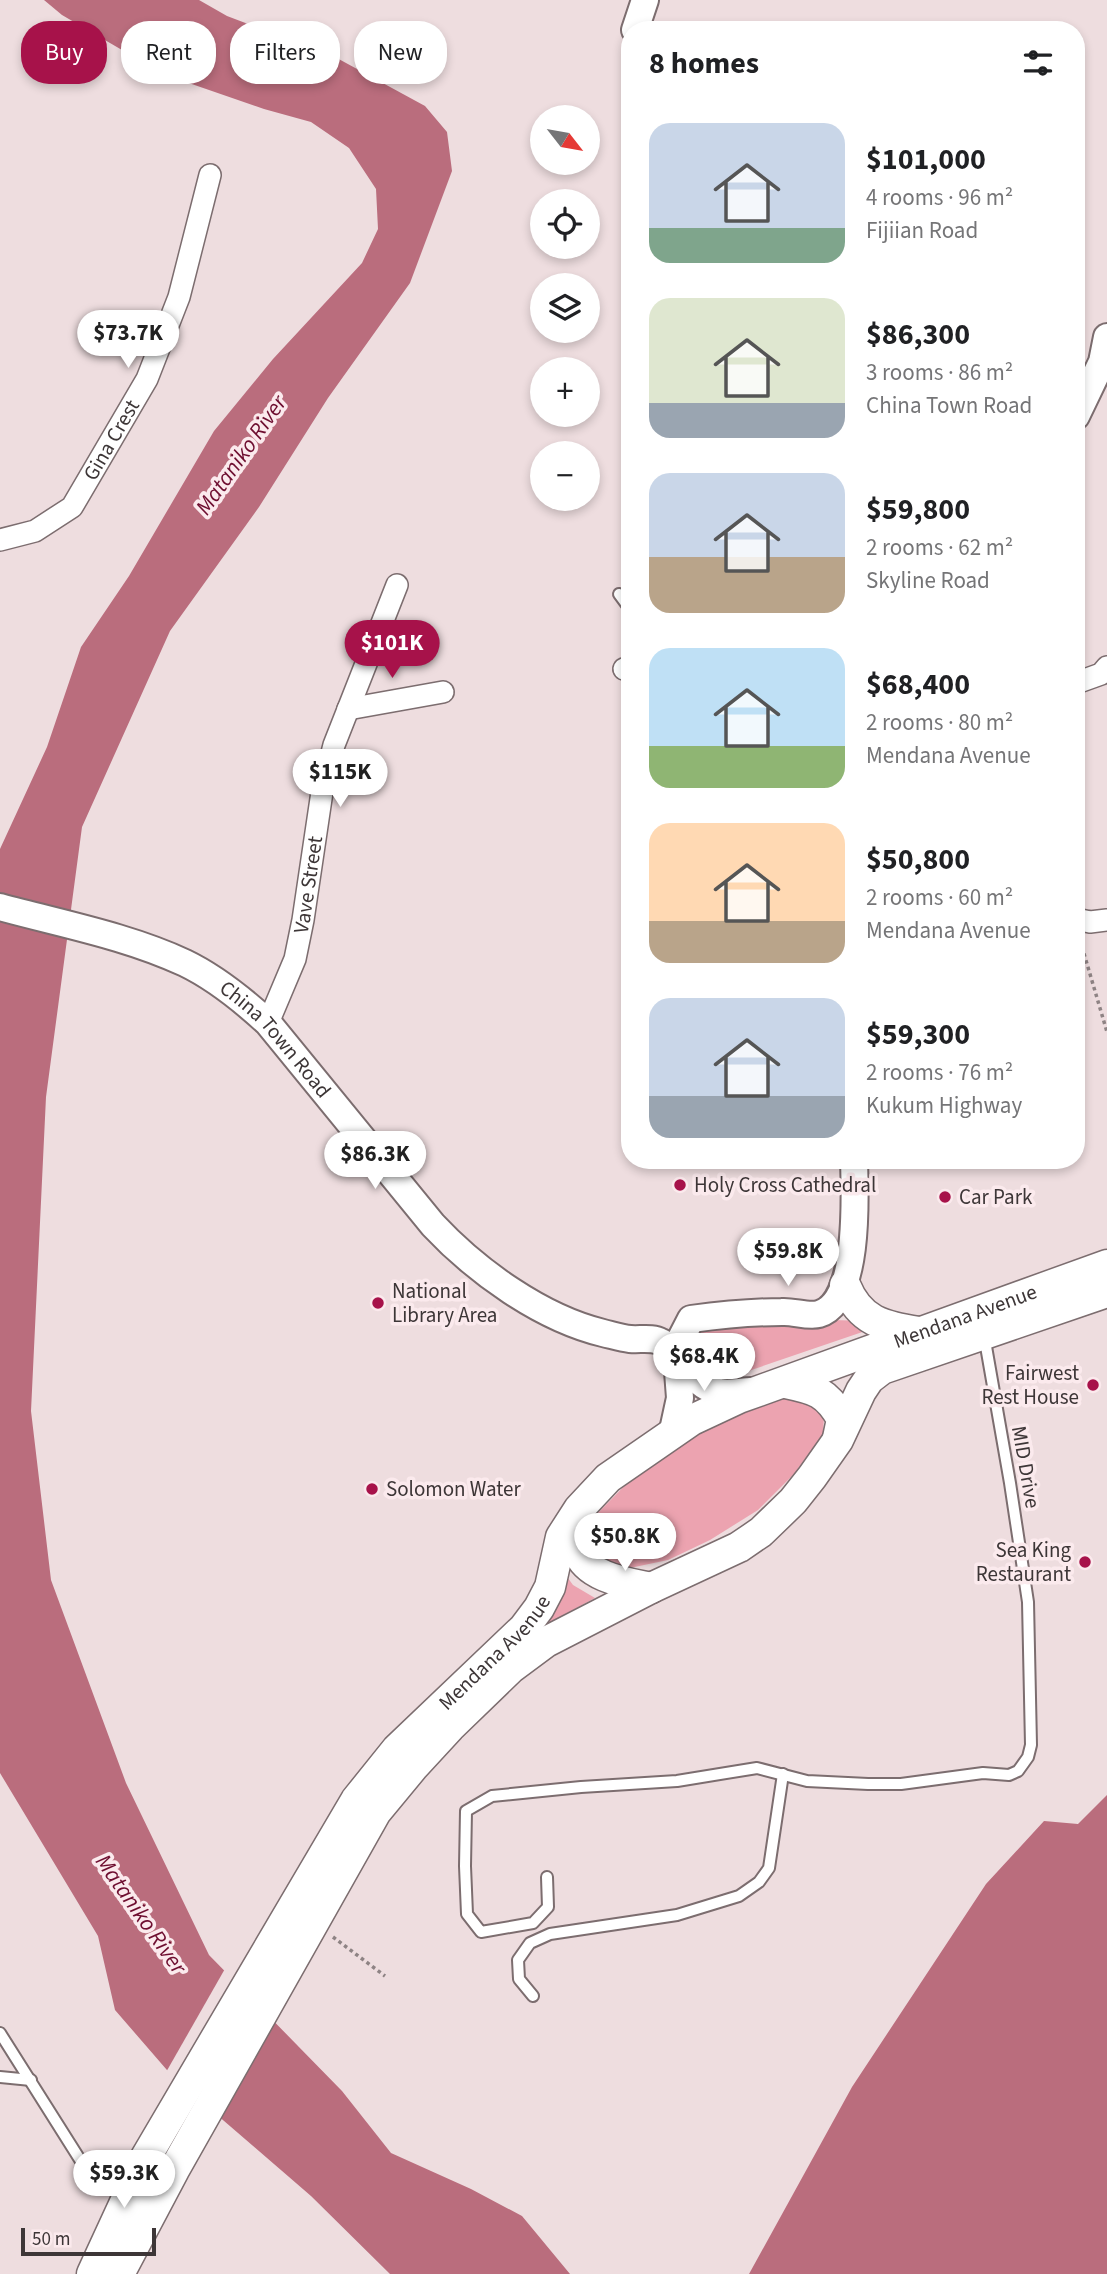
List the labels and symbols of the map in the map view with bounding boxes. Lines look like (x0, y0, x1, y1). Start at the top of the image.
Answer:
north arrow (530, 105, 600, 175)
pin: $73.7K (71, 310, 185, 370)
water label: Mataniko River (187, 387, 295, 522)
street label: Gina Crest (76, 394, 147, 486)
pin: $101K (343, 620, 441, 680)
pin: $115K (291, 750, 389, 809)
street label: Vave Street (286, 834, 330, 936)
street label: China Town Road (213, 973, 338, 1104)
pin: $86.3K (318, 1132, 432, 1191)
place label: Holy Cross Cathedral (694, 1170, 876, 1200)
marker: Holy Cross Cathedral (672, 1177, 688, 1193)
place label: Car Park (959, 1182, 1033, 1212)
marker: Car Park (937, 1189, 953, 1205)
pin: $59.8K (731, 1228, 845, 1288)
place label: National Library Area (392, 1276, 497, 1330)
street label: Mendana Avenue (889, 1277, 1041, 1356)
marker: National Library Area (370, 1295, 386, 1311)
pin: $68.4K (647, 1334, 761, 1393)
place label: Fairwest Rest House (981, 1358, 1079, 1412)
marker: Fairwest Rest House (1085, 1377, 1101, 1393)
street label: MID Drive (1004, 1423, 1048, 1511)
place label: Solomon Water (386, 1474, 521, 1504)
marker: Solomon Water (364, 1481, 380, 1497)
pin: $50.8K (568, 1514, 682, 1573)
place label: Sea King Restaurant (976, 1535, 1071, 1589)
marker: Sea King Restaurant (1077, 1554, 1093, 1570)
street label: Mendana Avenue (432, 1590, 558, 1717)
water label: Mataniko River (87, 1847, 195, 1982)
pin: $59.3K (67, 2150, 181, 2210)
scale bar (21, 2225, 156, 2257)

